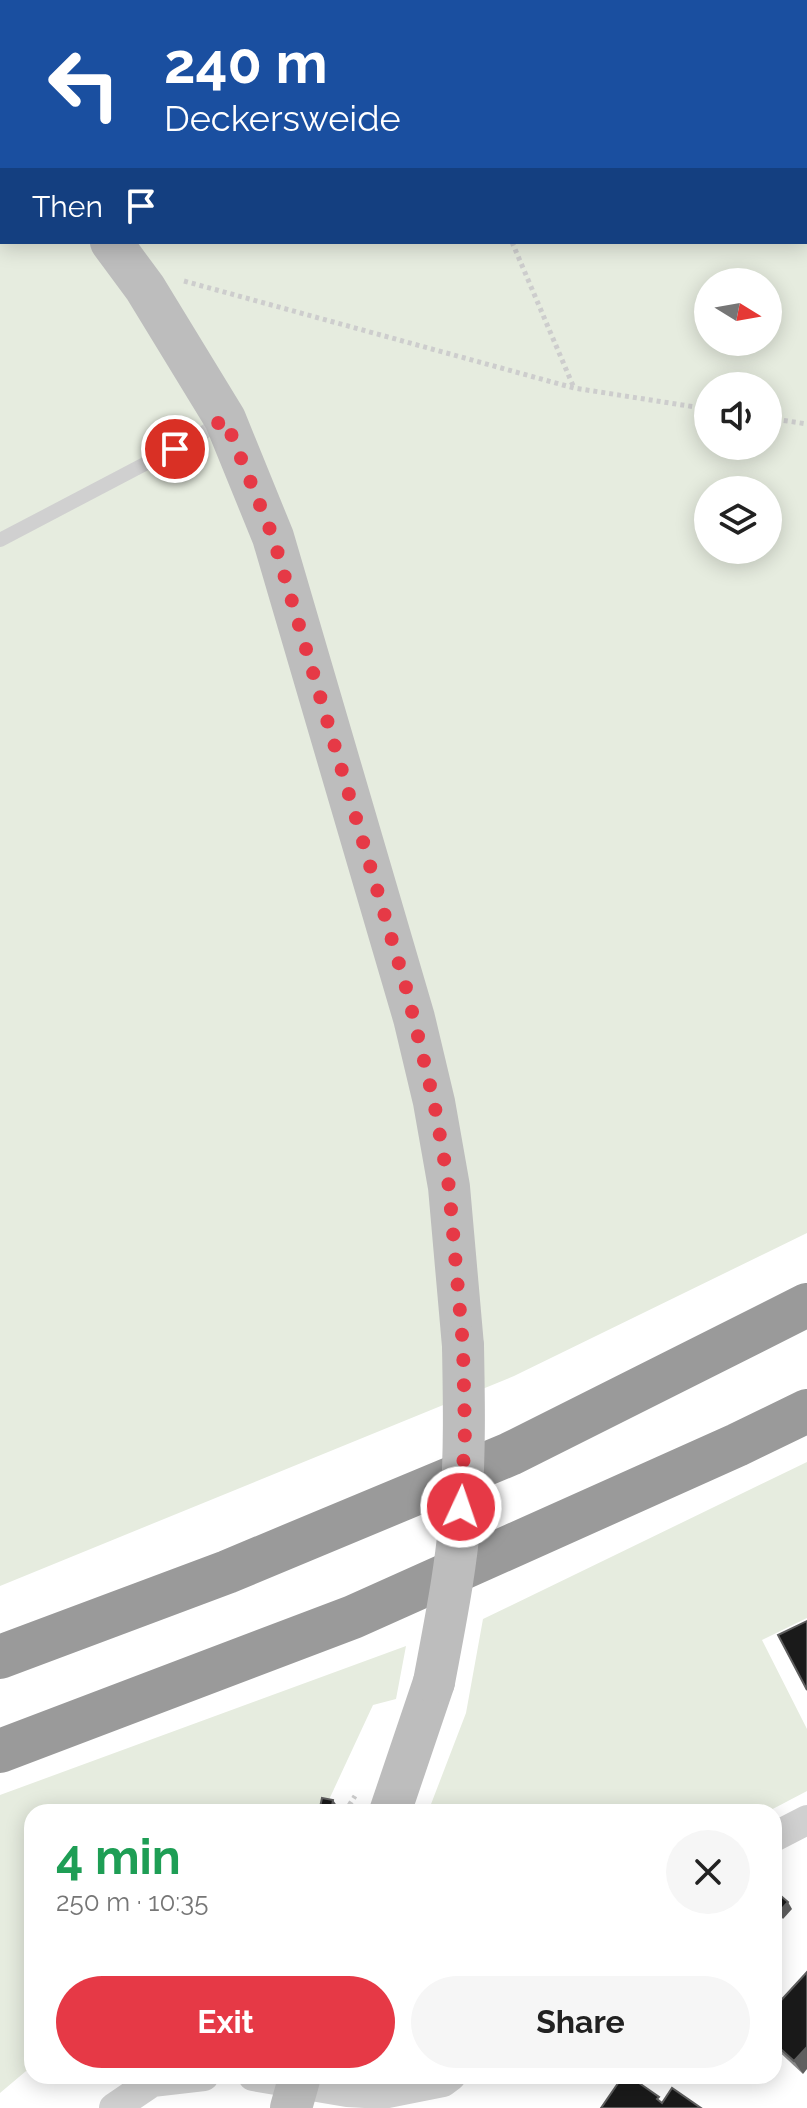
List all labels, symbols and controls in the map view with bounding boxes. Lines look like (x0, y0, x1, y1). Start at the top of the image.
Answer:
text: 240 m (164, 30, 328, 96)
icon: left (32, 32, 136, 136)
text: Deckersweide (164, 97, 401, 139)
icon: arrive (119, 184, 163, 228)
text: Then (32, 189, 103, 224)
north arrow (694, 268, 782, 356)
map controls (694, 268, 782, 564)
button: sound (694, 372, 782, 460)
pin (141, 415, 209, 483)
icon: arrive (153, 427, 197, 471)
button: layers (694, 476, 782, 564)
position arrow (419, 1465, 503, 1549)
text: 4 min (56, 1829, 181, 1885)
button: close (666, 1830, 750, 1914)
text: 250 m · 10:35 (56, 1887, 208, 1917)
button: Exit (56, 1976, 395, 2068)
button: Share (411, 1976, 750, 2068)

